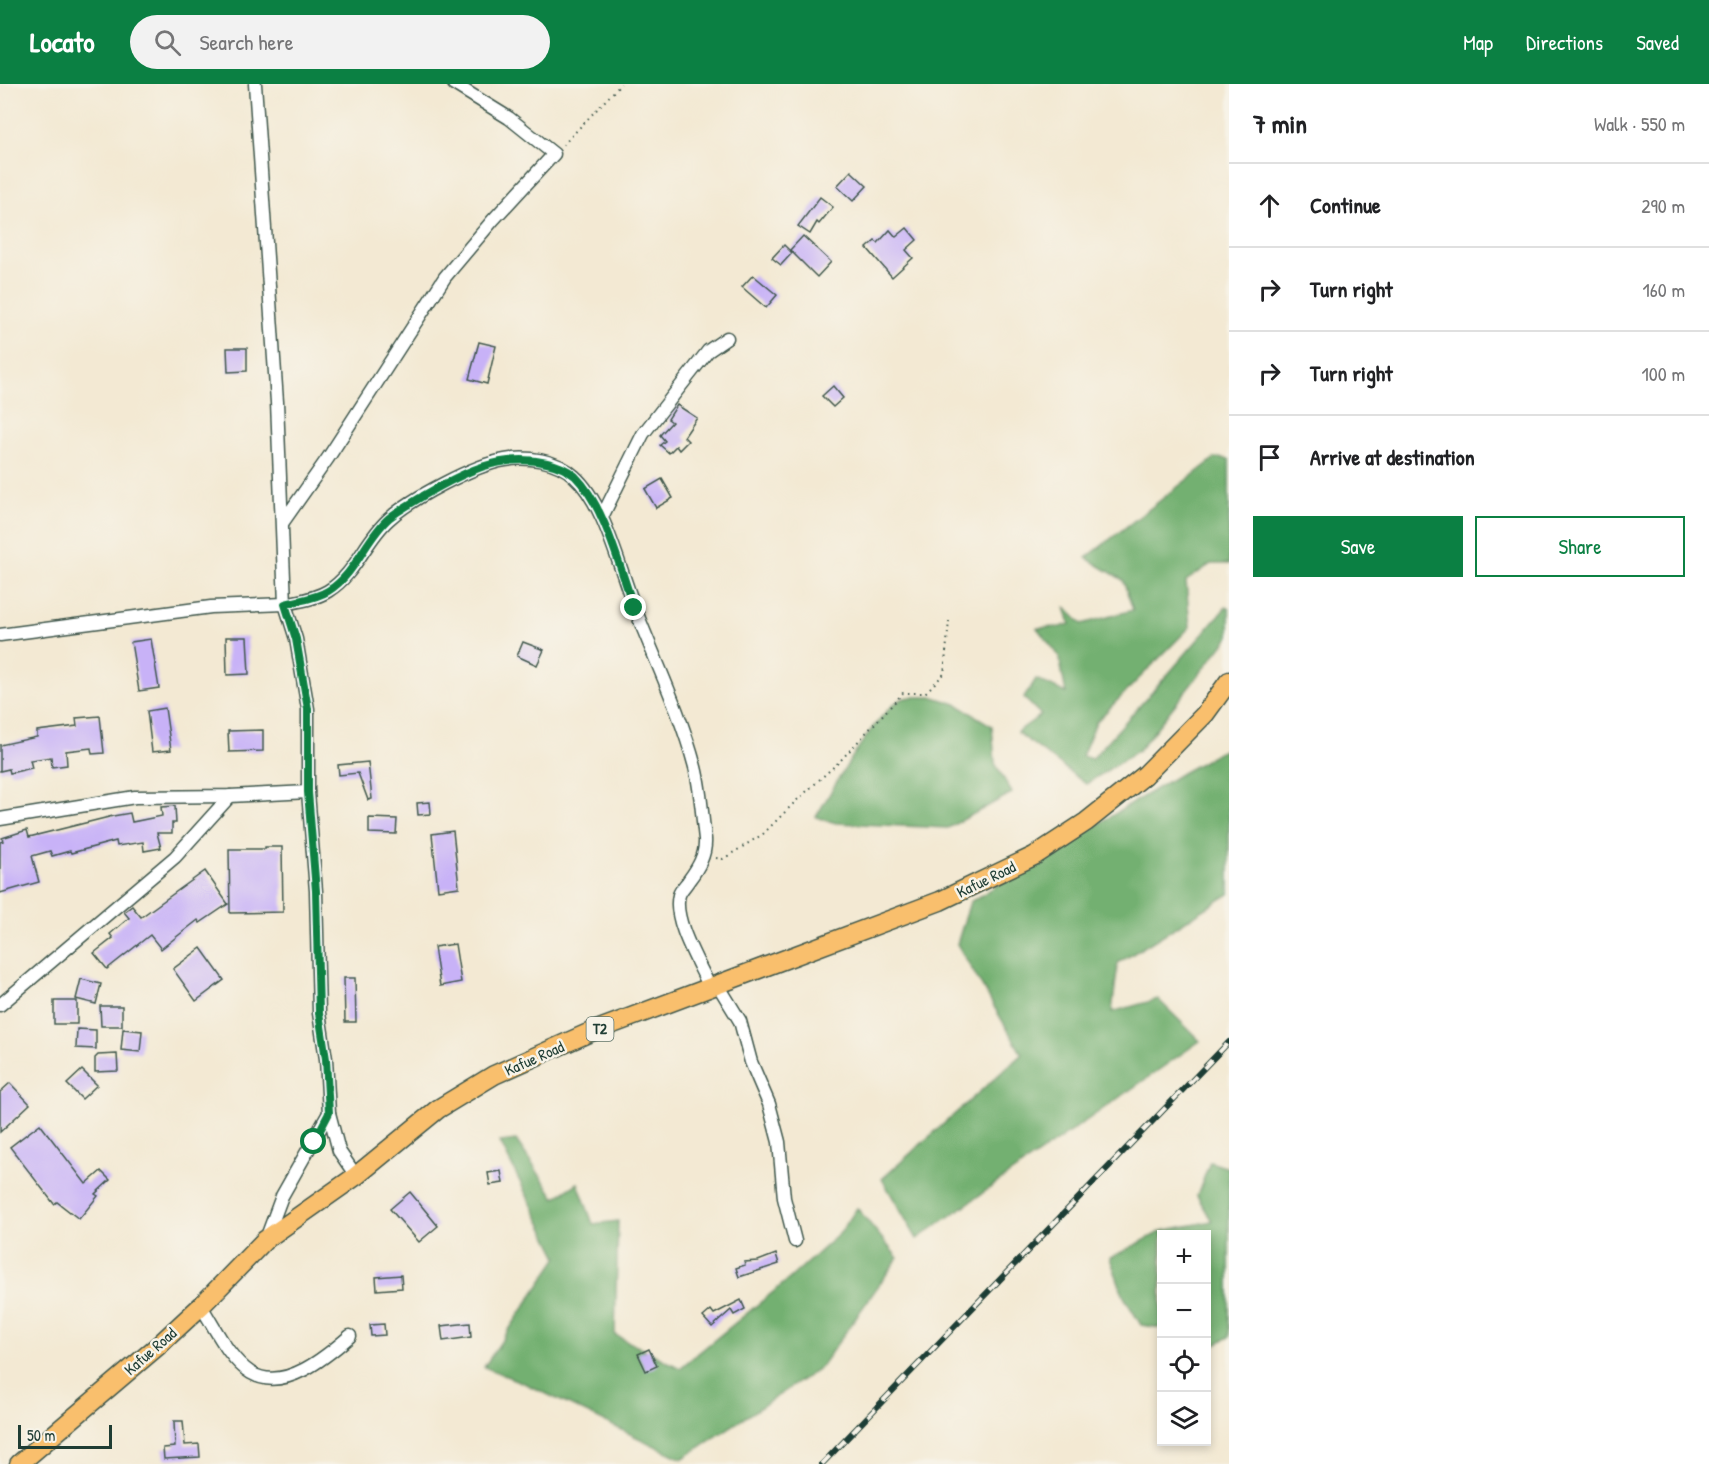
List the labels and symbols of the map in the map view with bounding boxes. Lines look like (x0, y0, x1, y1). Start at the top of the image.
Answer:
route end (620, 594, 646, 620)
street label: Kafue Road (953, 855, 1019, 903)
road number: T2 (586, 1017, 614, 1041)
street label: Kafue Road (501, 1035, 567, 1081)
route start (300, 1128, 326, 1154)
street label: Kafue Road (119, 1322, 181, 1380)
scale bar (18, 1422, 112, 1450)

